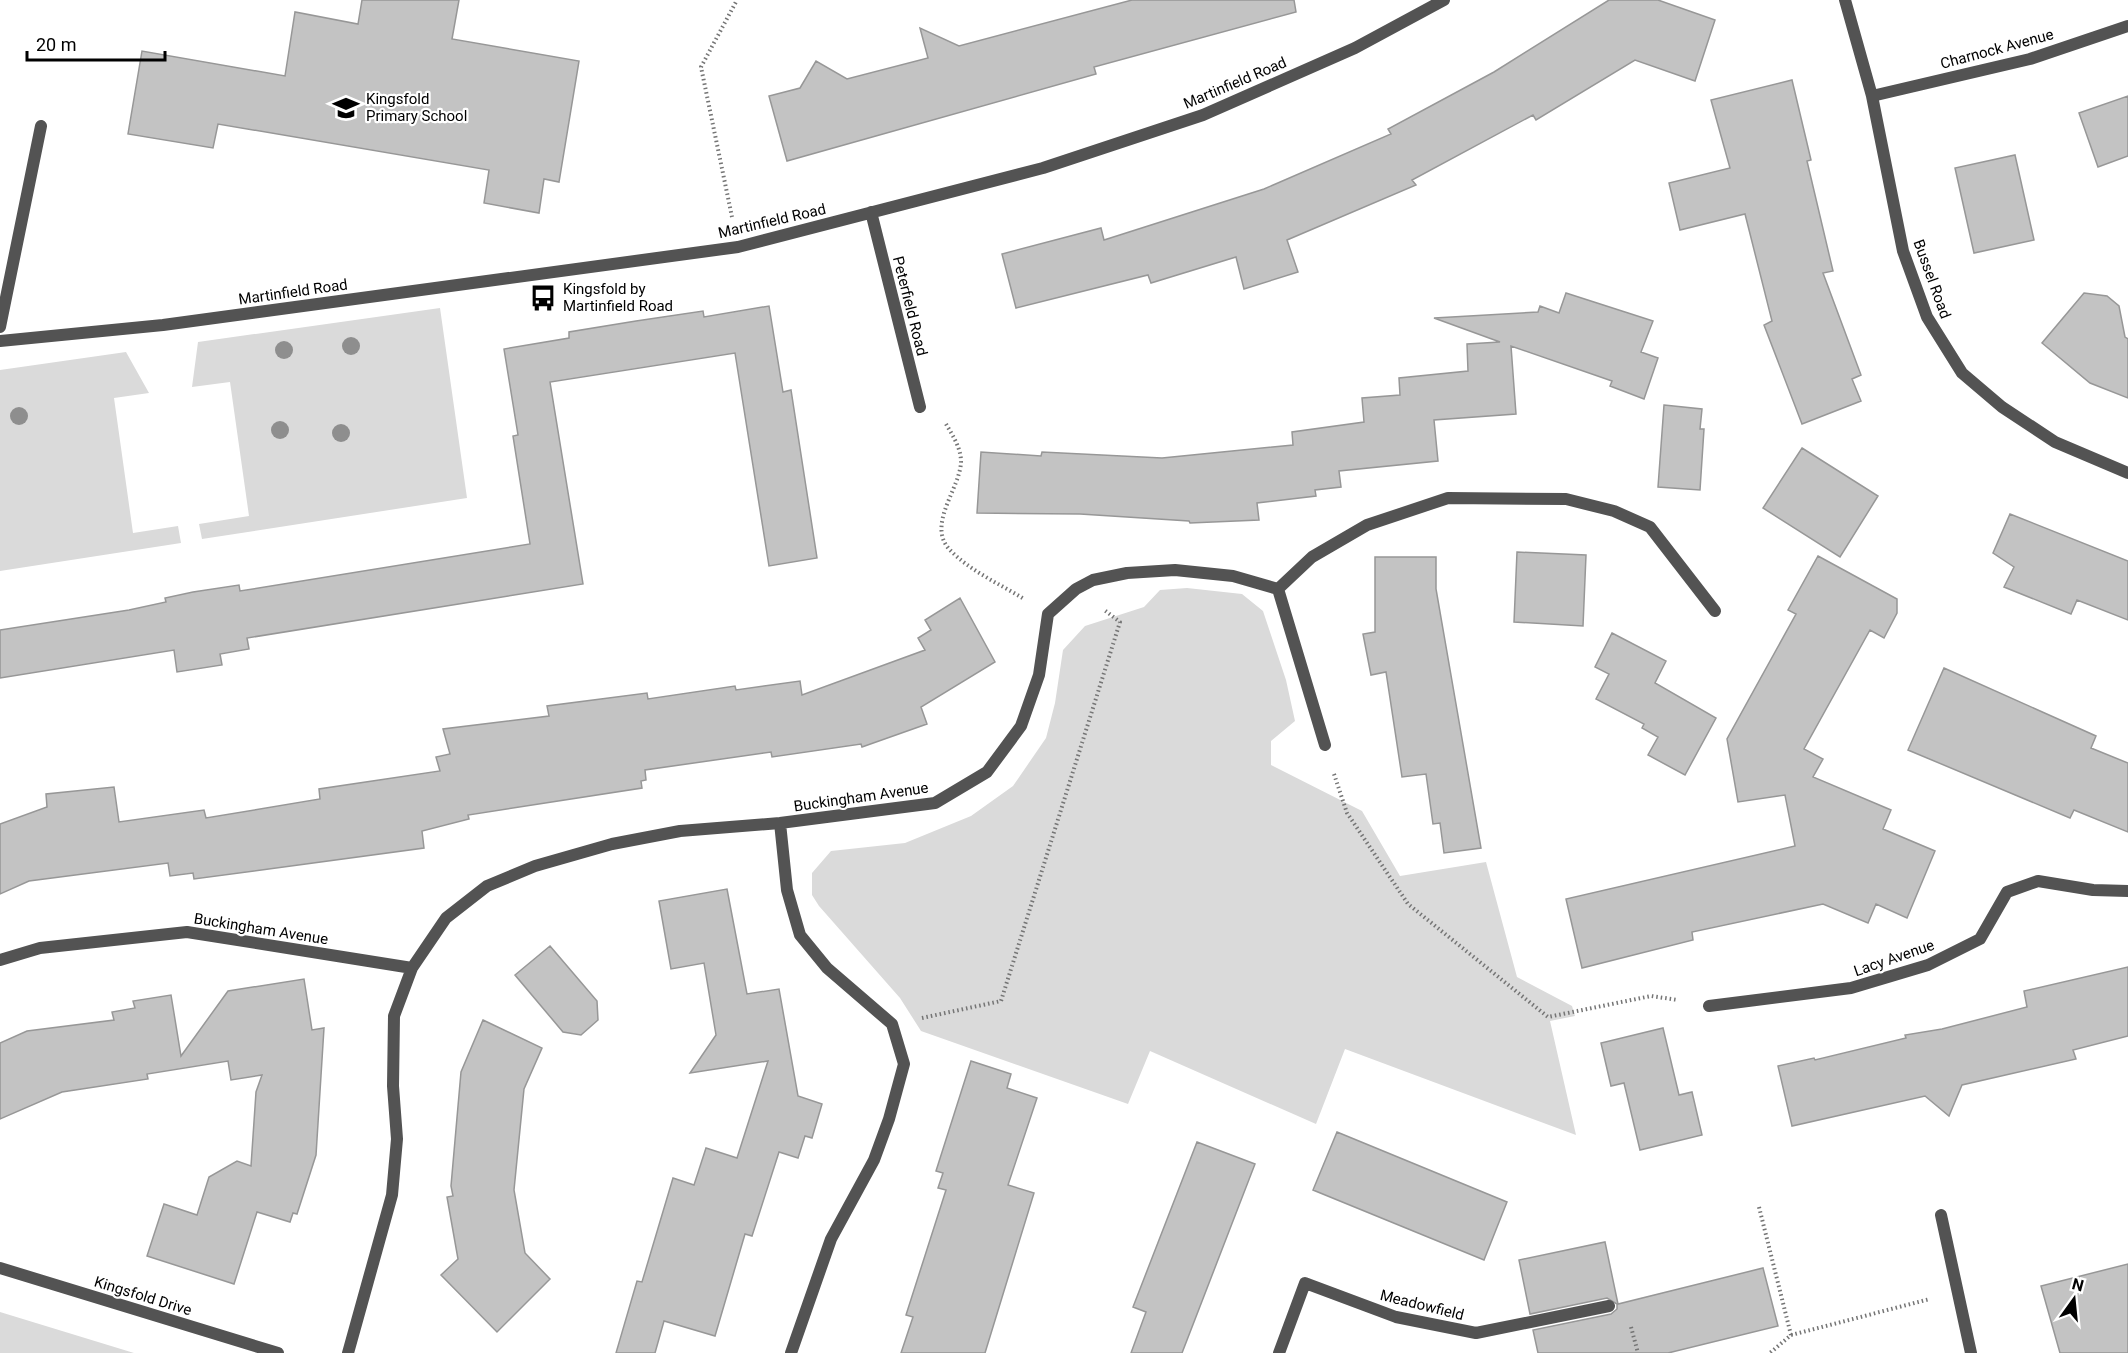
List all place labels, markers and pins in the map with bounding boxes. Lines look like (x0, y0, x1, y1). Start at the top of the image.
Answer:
place label: Kingsfold Primary School (366, 90, 467, 125)
school or university icon: Kingsfold Primary School (331, 93, 361, 123)
place label: Kingsfold by Martinfield Road (563, 280, 673, 315)
bus stop icon: Kingsfold by Martinfield Road (528, 283, 558, 313)

